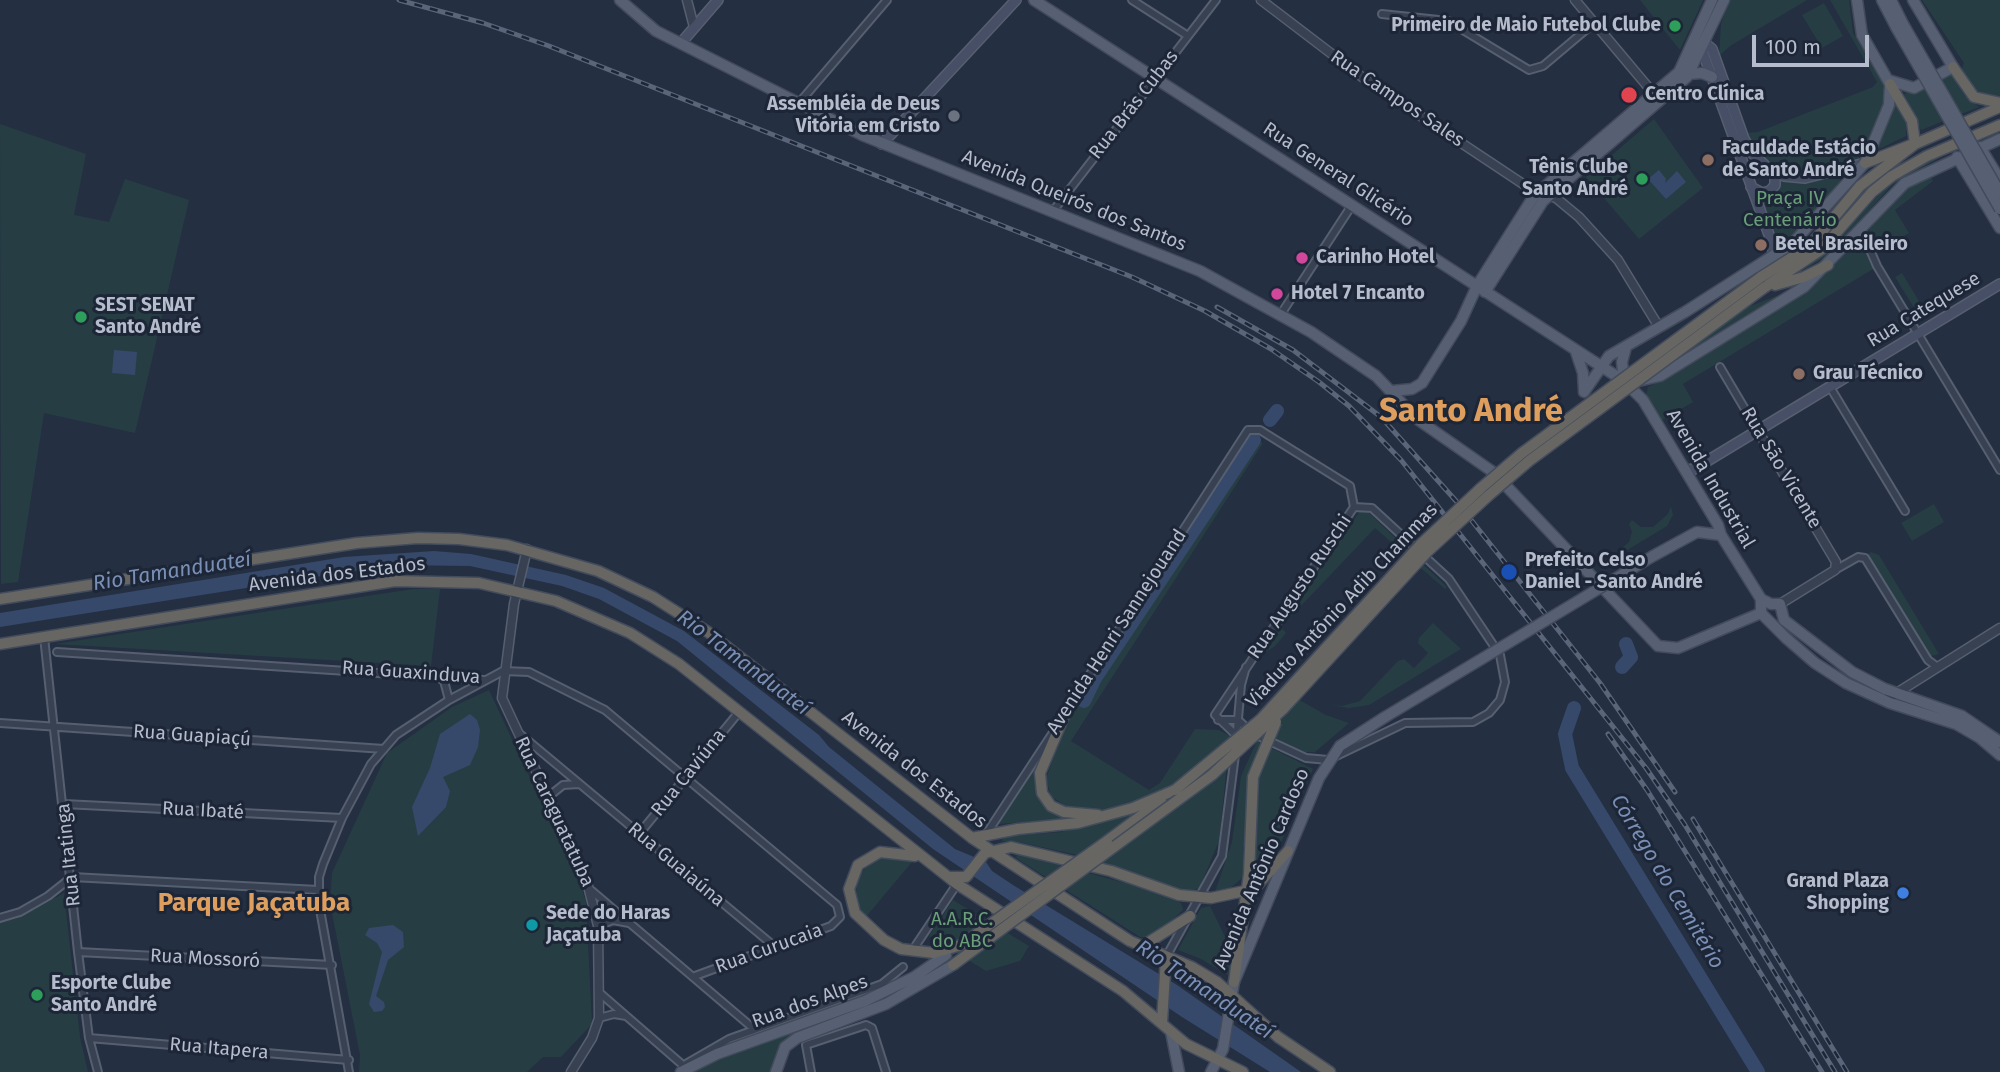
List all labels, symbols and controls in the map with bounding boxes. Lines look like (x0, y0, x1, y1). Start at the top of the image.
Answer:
place label: Primeiro de Maio Futebol Clube (1391, 15, 1661, 37)
marker: Primeiro de Maio Futebol Clube (1667, 18, 1683, 34)
scale bar (1755, 21, 1872, 65)
text: 100 m (1765, 34, 1821, 60)
street label: Rua Brás Cubas (1084, 46, 1184, 164)
street label: Rua Campos Sales (1326, 46, 1468, 152)
place label: Centro Clínica (1645, 84, 1764, 106)
marker: Centro Clínica (1619, 85, 1639, 105)
place label: Assembléia de Deus Vitória em Cristo (767, 94, 940, 138)
marker: Assembléia de Deus Vitória em Cristo (946, 108, 962, 124)
street label: Rua General Glicério (1258, 118, 1418, 232)
place label: Faculdade Estácio de Santo André (1722, 138, 1876, 182)
street label: Avenida Queirós dos Santos (958, 145, 1190, 257)
marker: Faculdade Estácio de Santo André (1700, 152, 1716, 168)
place label: Tênis Clube Santo André (1522, 157, 1628, 201)
marker: Tênis Clube Santo André (1634, 171, 1650, 187)
park label: Praça IV Centenário (1743, 188, 1837, 232)
place label: Betel Brasileiro (1775, 234, 1908, 256)
marker: Betel Brasileiro (1753, 237, 1769, 253)
place label: Carinho Hotel (1316, 247, 1435, 269)
marker: Carinho Hotel (1294, 250, 1310, 266)
street label: Rua Catequese (1863, 267, 1985, 353)
place label: Hotel 7 Encanto (1291, 283, 1425, 305)
marker: Hotel 7 Encanto (1269, 286, 1285, 302)
place label: SEST SENAT Santo André (95, 295, 201, 339)
marker: SEST SENAT Santo André (73, 309, 89, 325)
place label: Grau Técnico (1813, 363, 1923, 385)
marker: Grau Técnico (1791, 366, 1807, 382)
district label: Santo André (1379, 392, 1563, 432)
street label: Rua São Vicente (1736, 403, 1826, 533)
street label: Avenida Industrial (1661, 405, 1759, 553)
street label: Viaduto Antônio Adib Chammas (1241, 499, 1443, 713)
street label: Rua Augusto Ruschi (1243, 510, 1357, 664)
street label: Avenida Henri Sannejouand (1042, 525, 1192, 739)
water label: Rio Tamanduateí (91, 547, 253, 597)
place label: Prefeito Celso Daniel - Santo André (1525, 550, 1703, 594)
street label: Avenida dos Estados (248, 553, 426, 597)
marker: Prefeito Celso Daniel - Santo André (1499, 562, 1519, 582)
water label: Rio Tamanduateí (672, 605, 814, 721)
street label: Rua Guaxinduva (341, 657, 481, 689)
street label: Avenida dos Estados (837, 706, 991, 834)
street label: Rua Guapiaçú (132, 721, 252, 751)
street label: Rua Caviúna (647, 725, 731, 821)
street label: Rua Caraguatatuba (509, 733, 599, 891)
street label: Avenida Antônio Cardoso (1209, 765, 1315, 973)
water label: Córrego do Cemitério (1605, 790, 1729, 974)
street label: Rua Ibaté (162, 797, 244, 825)
street label: Rua Itatinga (52, 802, 86, 908)
street label: Rua Guaiaúna (623, 818, 729, 912)
place label: Grand Plaza Shopping (1786, 871, 1889, 915)
marker: Grand Plaza Shopping (1895, 885, 1911, 901)
district label: Parque Jaçatuba (158, 888, 350, 920)
place label: Sede do Haras Jaçatuba (546, 903, 670, 947)
park label: A.A.R.C. do ABC (931, 909, 993, 953)
marker: Sede do Haras Jaçatuba (524, 917, 540, 933)
street label: Rua Curucaia (712, 919, 826, 979)
water label: Rio Tamanduateí (1131, 935, 1277, 1045)
street label: Rua Mossoró (149, 945, 261, 973)
street label: Rua dos Alpes (749, 971, 871, 1033)
place label: Esporte Clube Santo André (51, 973, 171, 1017)
marker: Esporte Clube Santo André (29, 987, 45, 1003)
street label: Rua Itapera (169, 1033, 269, 1065)

